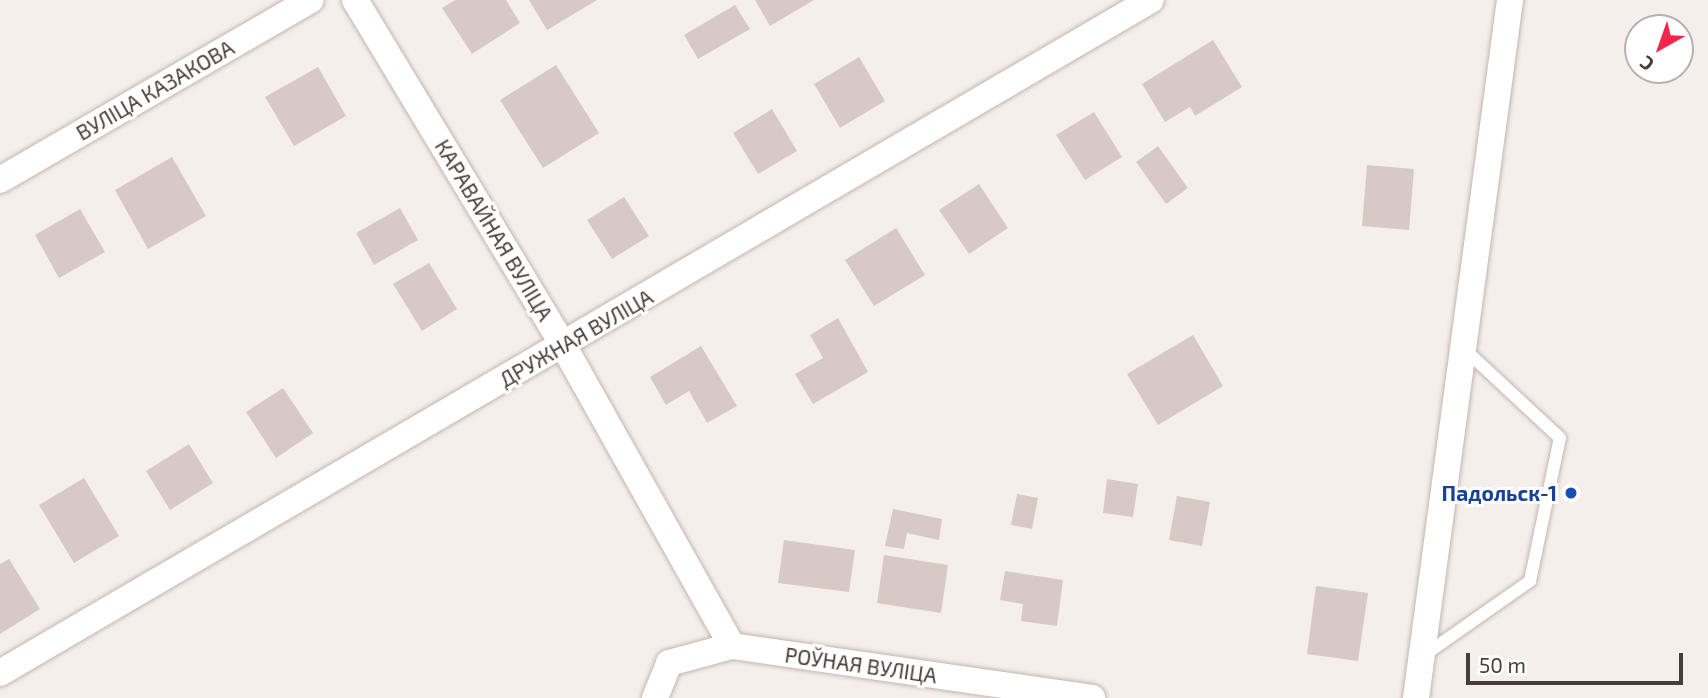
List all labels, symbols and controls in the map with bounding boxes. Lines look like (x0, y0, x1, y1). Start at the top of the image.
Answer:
north arrow (1624, 14, 1694, 84)
street label: ВУЛІЦА КАЗАКОВА (72, 35, 238, 145)
text: С (1635, 52, 1658, 76)
street label: КАРАВАЙНАЯ ВУЛІЦА (430, 135, 558, 325)
street label: ДРУЖНАЯ ВУЛІЦА (495, 284, 657, 392)
place label: Падольск-1 (1442, 480, 1557, 506)
marker: Падольск-1 (1563, 485, 1579, 501)
scale bar (1470, 638, 1687, 682)
street label: РОЎНАЯ ВУЛІЦА (783, 642, 939, 688)
text: 50 m (1479, 652, 1526, 677)

